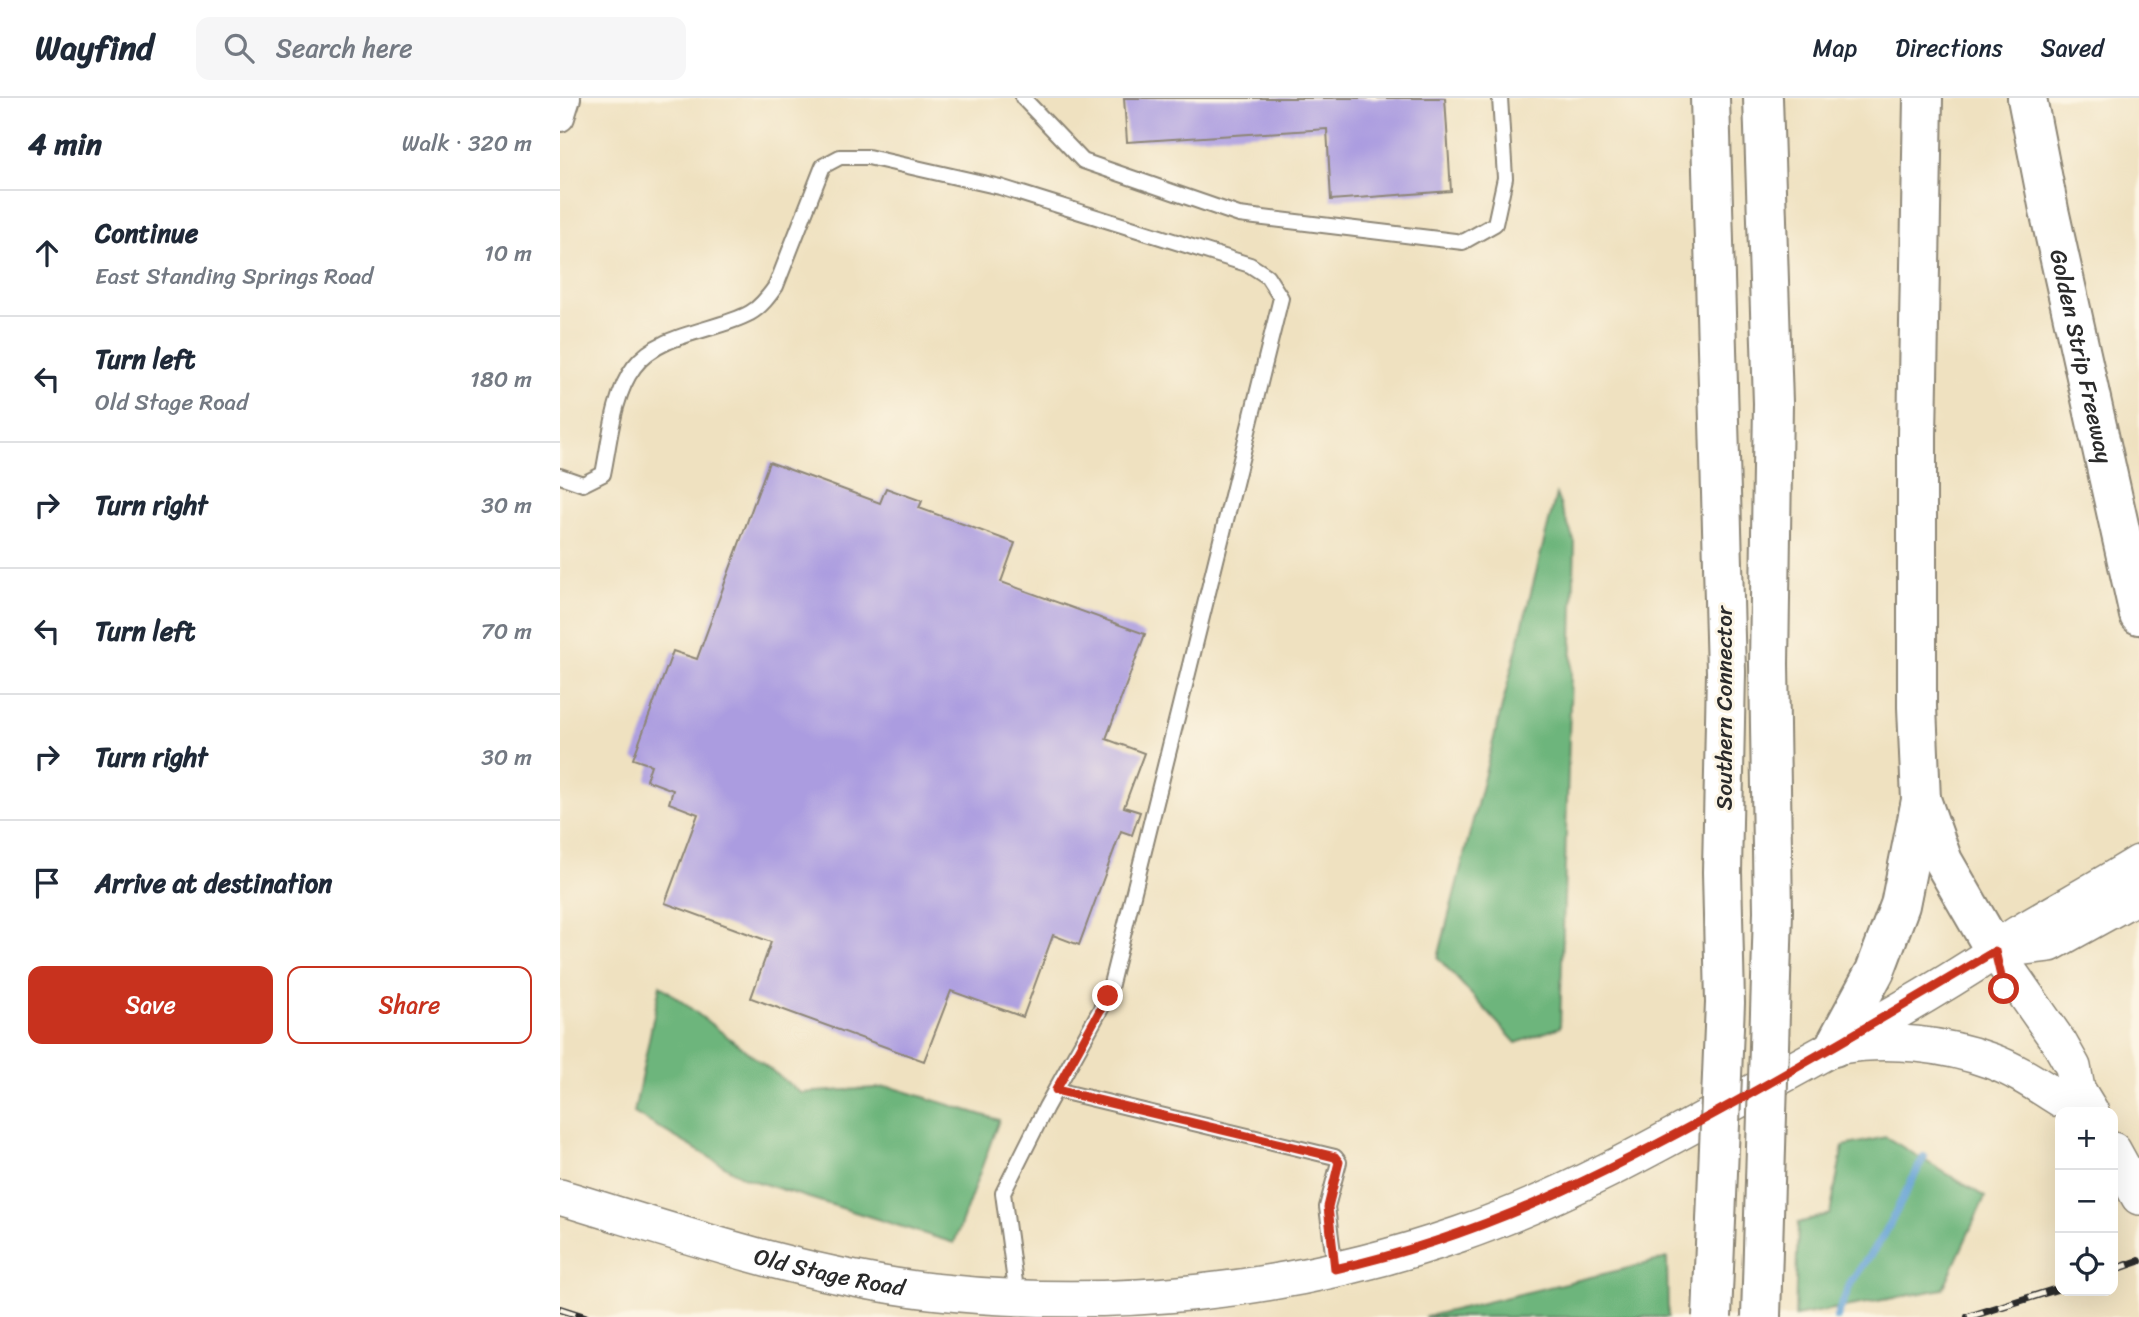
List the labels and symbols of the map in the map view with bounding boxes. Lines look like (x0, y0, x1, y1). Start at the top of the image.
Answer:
street label: Golden Strip Freeway (2038, 245, 2125, 468)
street label: Southern Connector (1704, 604, 1745, 810)
route start (1988, 973, 2019, 1004)
route end (1092, 980, 1123, 1011)
street label: Old Stage Road (750, 1235, 910, 1308)

